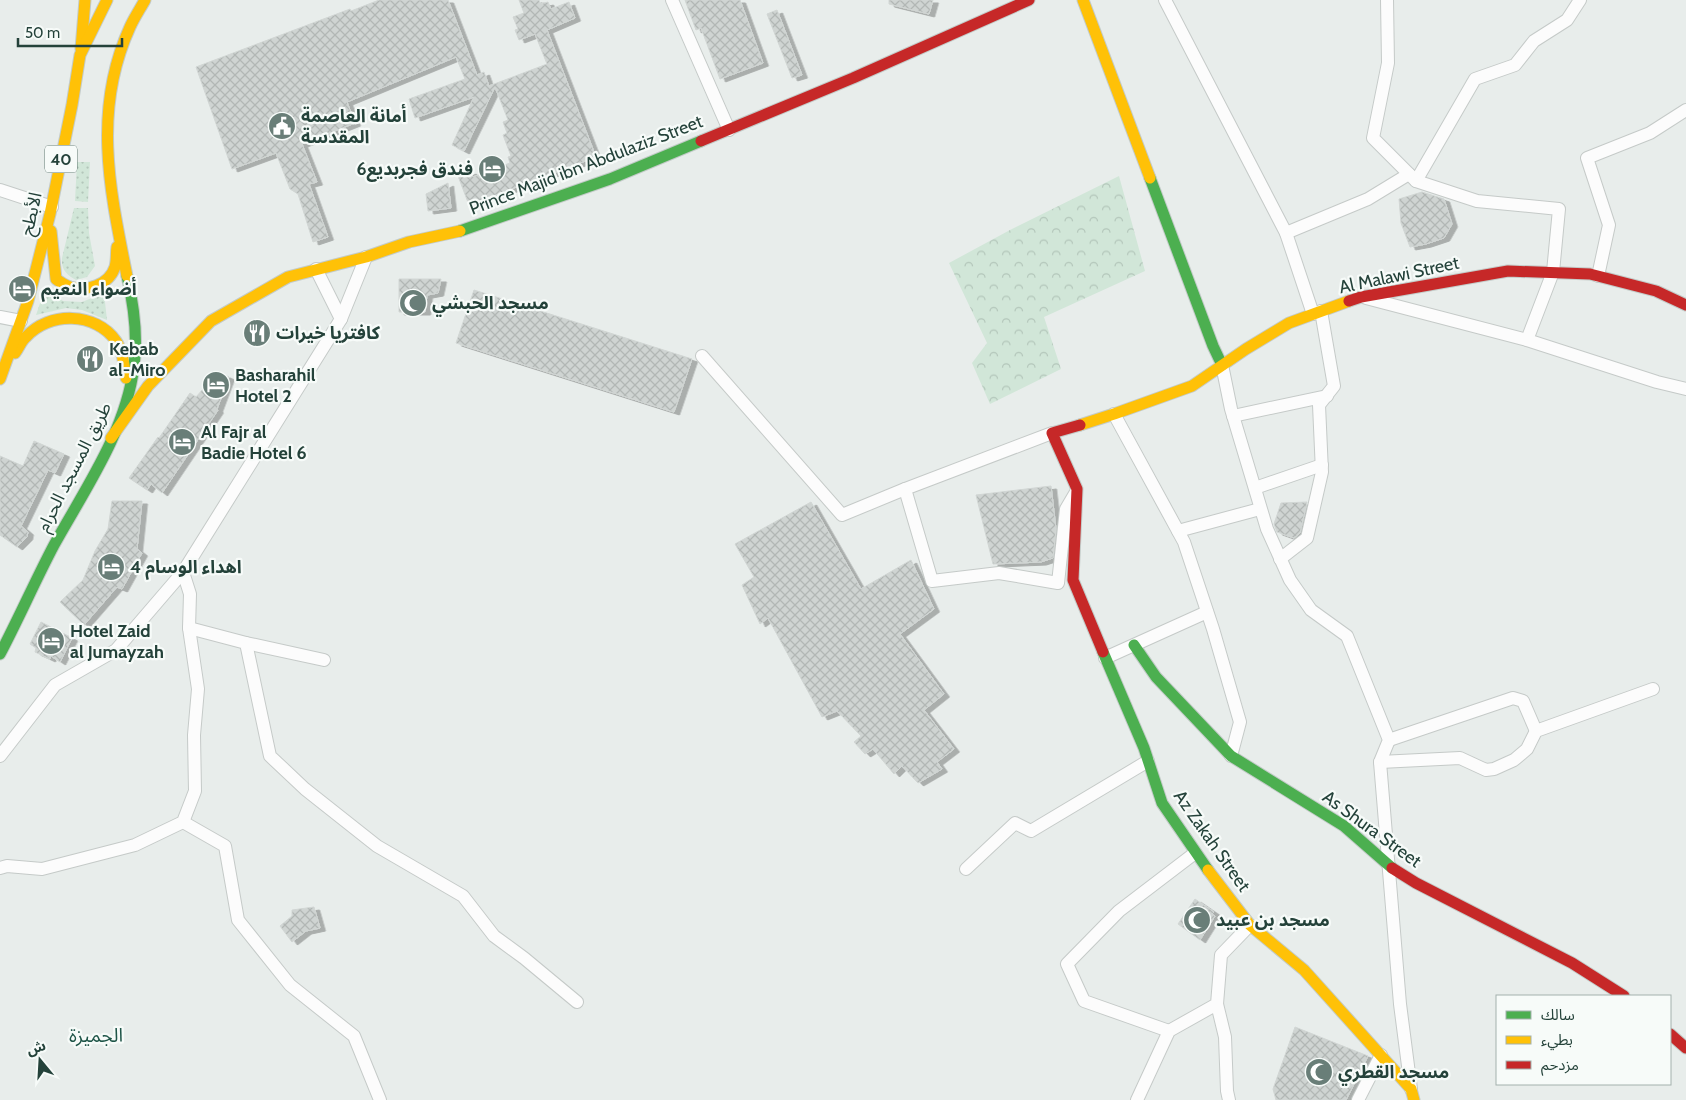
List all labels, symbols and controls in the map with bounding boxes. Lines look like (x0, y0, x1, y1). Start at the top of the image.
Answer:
scale bar (18, 15, 121, 47)
text: 50 m (25, 24, 60, 42)
place label: أمانة العاصمة المقدسة (301, 103, 407, 148)
street label: Prince Majid ibn Abdulaziz Street (466, 110, 706, 220)
public building icon: أمانة العاصمة المقدسة (267, 111, 297, 141)
road number: 40 (45, 146, 77, 172)
hotel icon: فندق فجربديع6 (477, 154, 507, 184)
place label: فندق فجربديع6 (356, 158, 473, 182)
street label: الأبطح (15, 190, 49, 238)
street label: Al Malawi Street (1337, 252, 1461, 298)
hotel icon: أضواء النعيم (7, 274, 37, 304)
place label: أضواء النعيم (41, 276, 137, 302)
mosque icon: مسجد الحبشي (398, 288, 428, 318)
place label: مسجد الحبشي (432, 292, 549, 317)
restaurant icon: كافتريا خيرات (242, 318, 272, 348)
place label: كافتريا خيرات (276, 322, 381, 344)
place label: Kebab al-Miro (109, 338, 165, 381)
restaurant icon: Kebab al-Miro (75, 344, 105, 374)
place label: Basharahil Hotel 2 (235, 364, 316, 407)
hotel icon: Basharahil Hotel 2 (201, 370, 231, 400)
street label: طريق المسجد الحرام (32, 398, 119, 537)
place label: Al Fajr al Badie Hotel 6 (201, 421, 307, 464)
hotel icon: Al Fajr al Badie Hotel 6 (167, 427, 197, 457)
hotel icon: اهداء الوسام 4 (96, 552, 126, 582)
place label: اهداء الوسام 4 (130, 556, 242, 580)
place label: Hotel Zaid al Jumayzah (70, 620, 164, 663)
hotel icon: Hotel Zaid al Jumayzah (36, 626, 66, 656)
street label: Az Zakah Street (1169, 786, 1255, 896)
street label: As Shura Street (1318, 786, 1426, 872)
mosque icon: مسجد بن عبيد (1182, 905, 1212, 935)
place label: مسجد بن عبيد (1216, 909, 1330, 931)
legend (1496, 995, 1671, 1085)
text: سالك (1541, 1006, 1575, 1024)
district label: الجميزة (69, 1024, 123, 1047)
text: بطيء (1541, 1031, 1573, 1051)
north arrow (15, 1035, 65, 1085)
text: ش (24, 1036, 48, 1059)
text: مزدحم (1541, 1056, 1579, 1076)
mosque icon: مسجد القطري (1304, 1057, 1334, 1087)
place label: مسجد القطري (1338, 1061, 1449, 1086)

